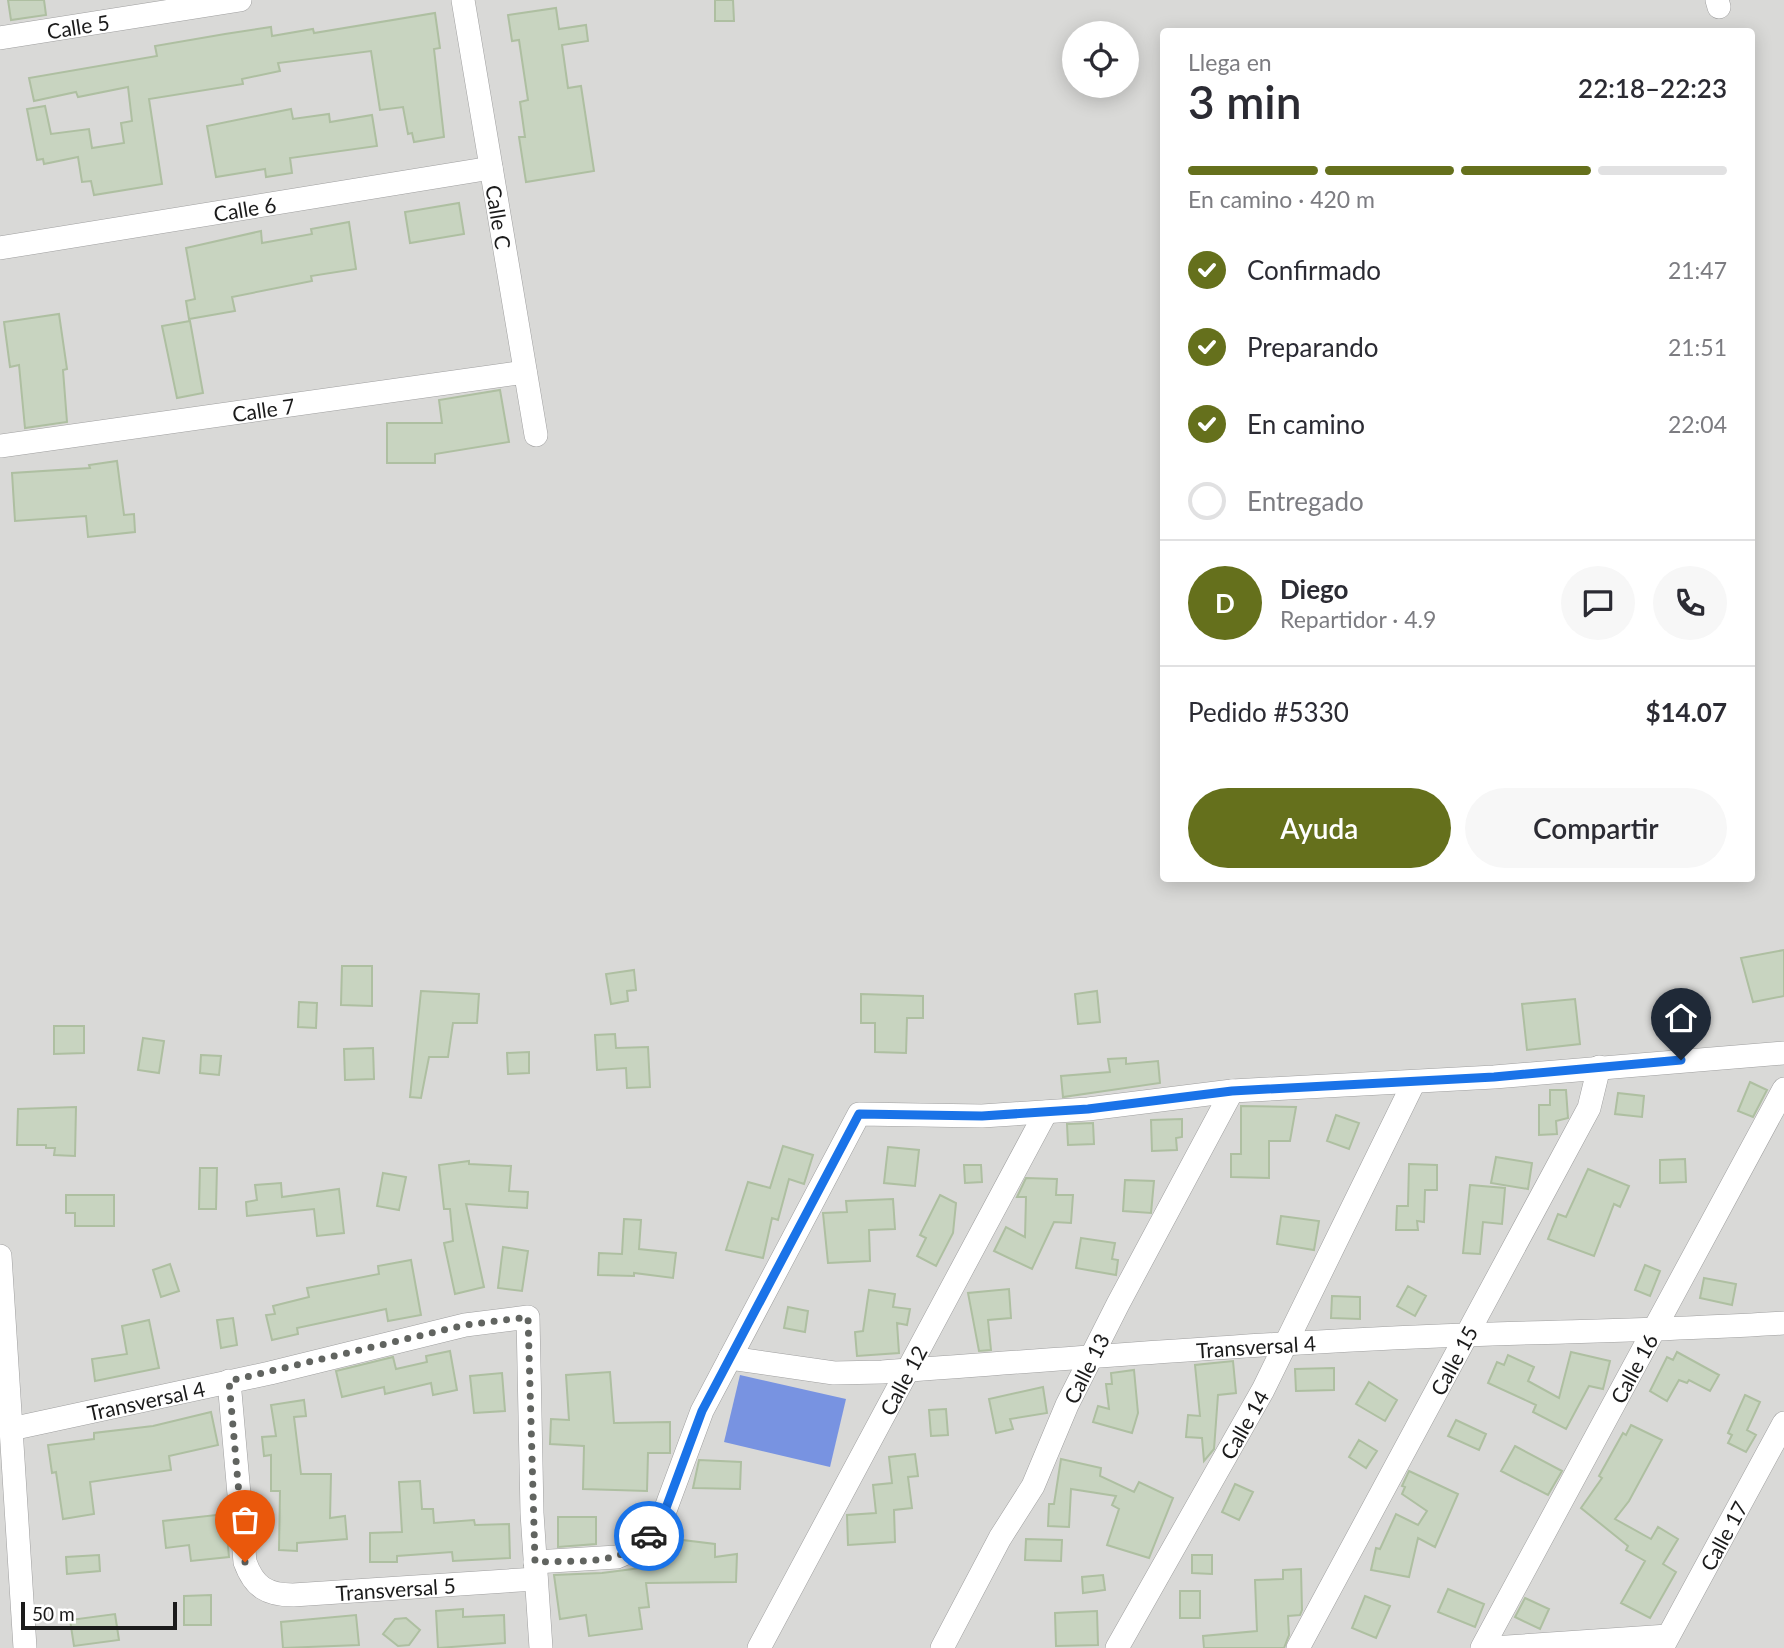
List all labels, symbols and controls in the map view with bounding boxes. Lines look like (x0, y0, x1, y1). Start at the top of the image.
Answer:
street label: Calle 5 (45, 8, 111, 43)
map controls (1062, 21, 1139, 98)
button: locate (1062, 21, 1139, 98)
text: Llega en (1188, 48, 1272, 76)
text: 22:18–22:23 (1578, 72, 1727, 104)
text: 3 min (1188, 74, 1302, 129)
street label: Calle C (482, 183, 517, 251)
text: En camino · 420 m (1188, 185, 1375, 213)
street label: Calle 6 (212, 191, 278, 226)
icon: check (1188, 251, 1226, 289)
text: Confirmado (1247, 254, 1381, 286)
text: 21:47 (1668, 256, 1727, 284)
icon: check (1188, 328, 1226, 366)
text: Preparando (1247, 331, 1379, 363)
text: 21:51 (1668, 333, 1727, 361)
street label: Calle 7 (230, 392, 296, 426)
icon: check (1188, 405, 1226, 443)
text: En camino (1247, 408, 1365, 440)
text: 22:04 (1668, 410, 1727, 438)
text: Entregado (1247, 485, 1364, 517)
button: chat (1561, 566, 1635, 640)
button: phone (1653, 566, 1727, 640)
text: Diego (1280, 573, 1348, 605)
text: D (1215, 587, 1235, 619)
text: Repartidor · 4.9 (1280, 605, 1436, 633)
text: Pedido #5330 (1188, 696, 1349, 728)
text: $14.07 (1645, 696, 1727, 728)
button: Ayuda (1188, 788, 1451, 868)
button: Compartir (1465, 788, 1727, 868)
pin (1651, 988, 1711, 1060)
icon: home (1662, 999, 1700, 1037)
street label: Calle 15 (1424, 1321, 1482, 1399)
street label: Calle 13 (1057, 1329, 1114, 1407)
street label: Calle 16 (1604, 1329, 1662, 1407)
street label: Transversal 4 (1195, 1330, 1317, 1362)
street label: Calle 12 (874, 1341, 931, 1419)
street label: Transversal 4 (85, 1375, 207, 1425)
street label: Calle 14 (1214, 1385, 1273, 1463)
pin (215, 1490, 275, 1562)
street label: Calle 17 (1694, 1496, 1752, 1575)
icon: bag (226, 1501, 264, 1539)
courier (614, 1501, 684, 1571)
icon: car (630, 1517, 668, 1555)
street label: Transversal 5 (335, 1572, 456, 1605)
scale bar (21, 1599, 177, 1631)
text: 50 m (32, 1602, 75, 1625)

